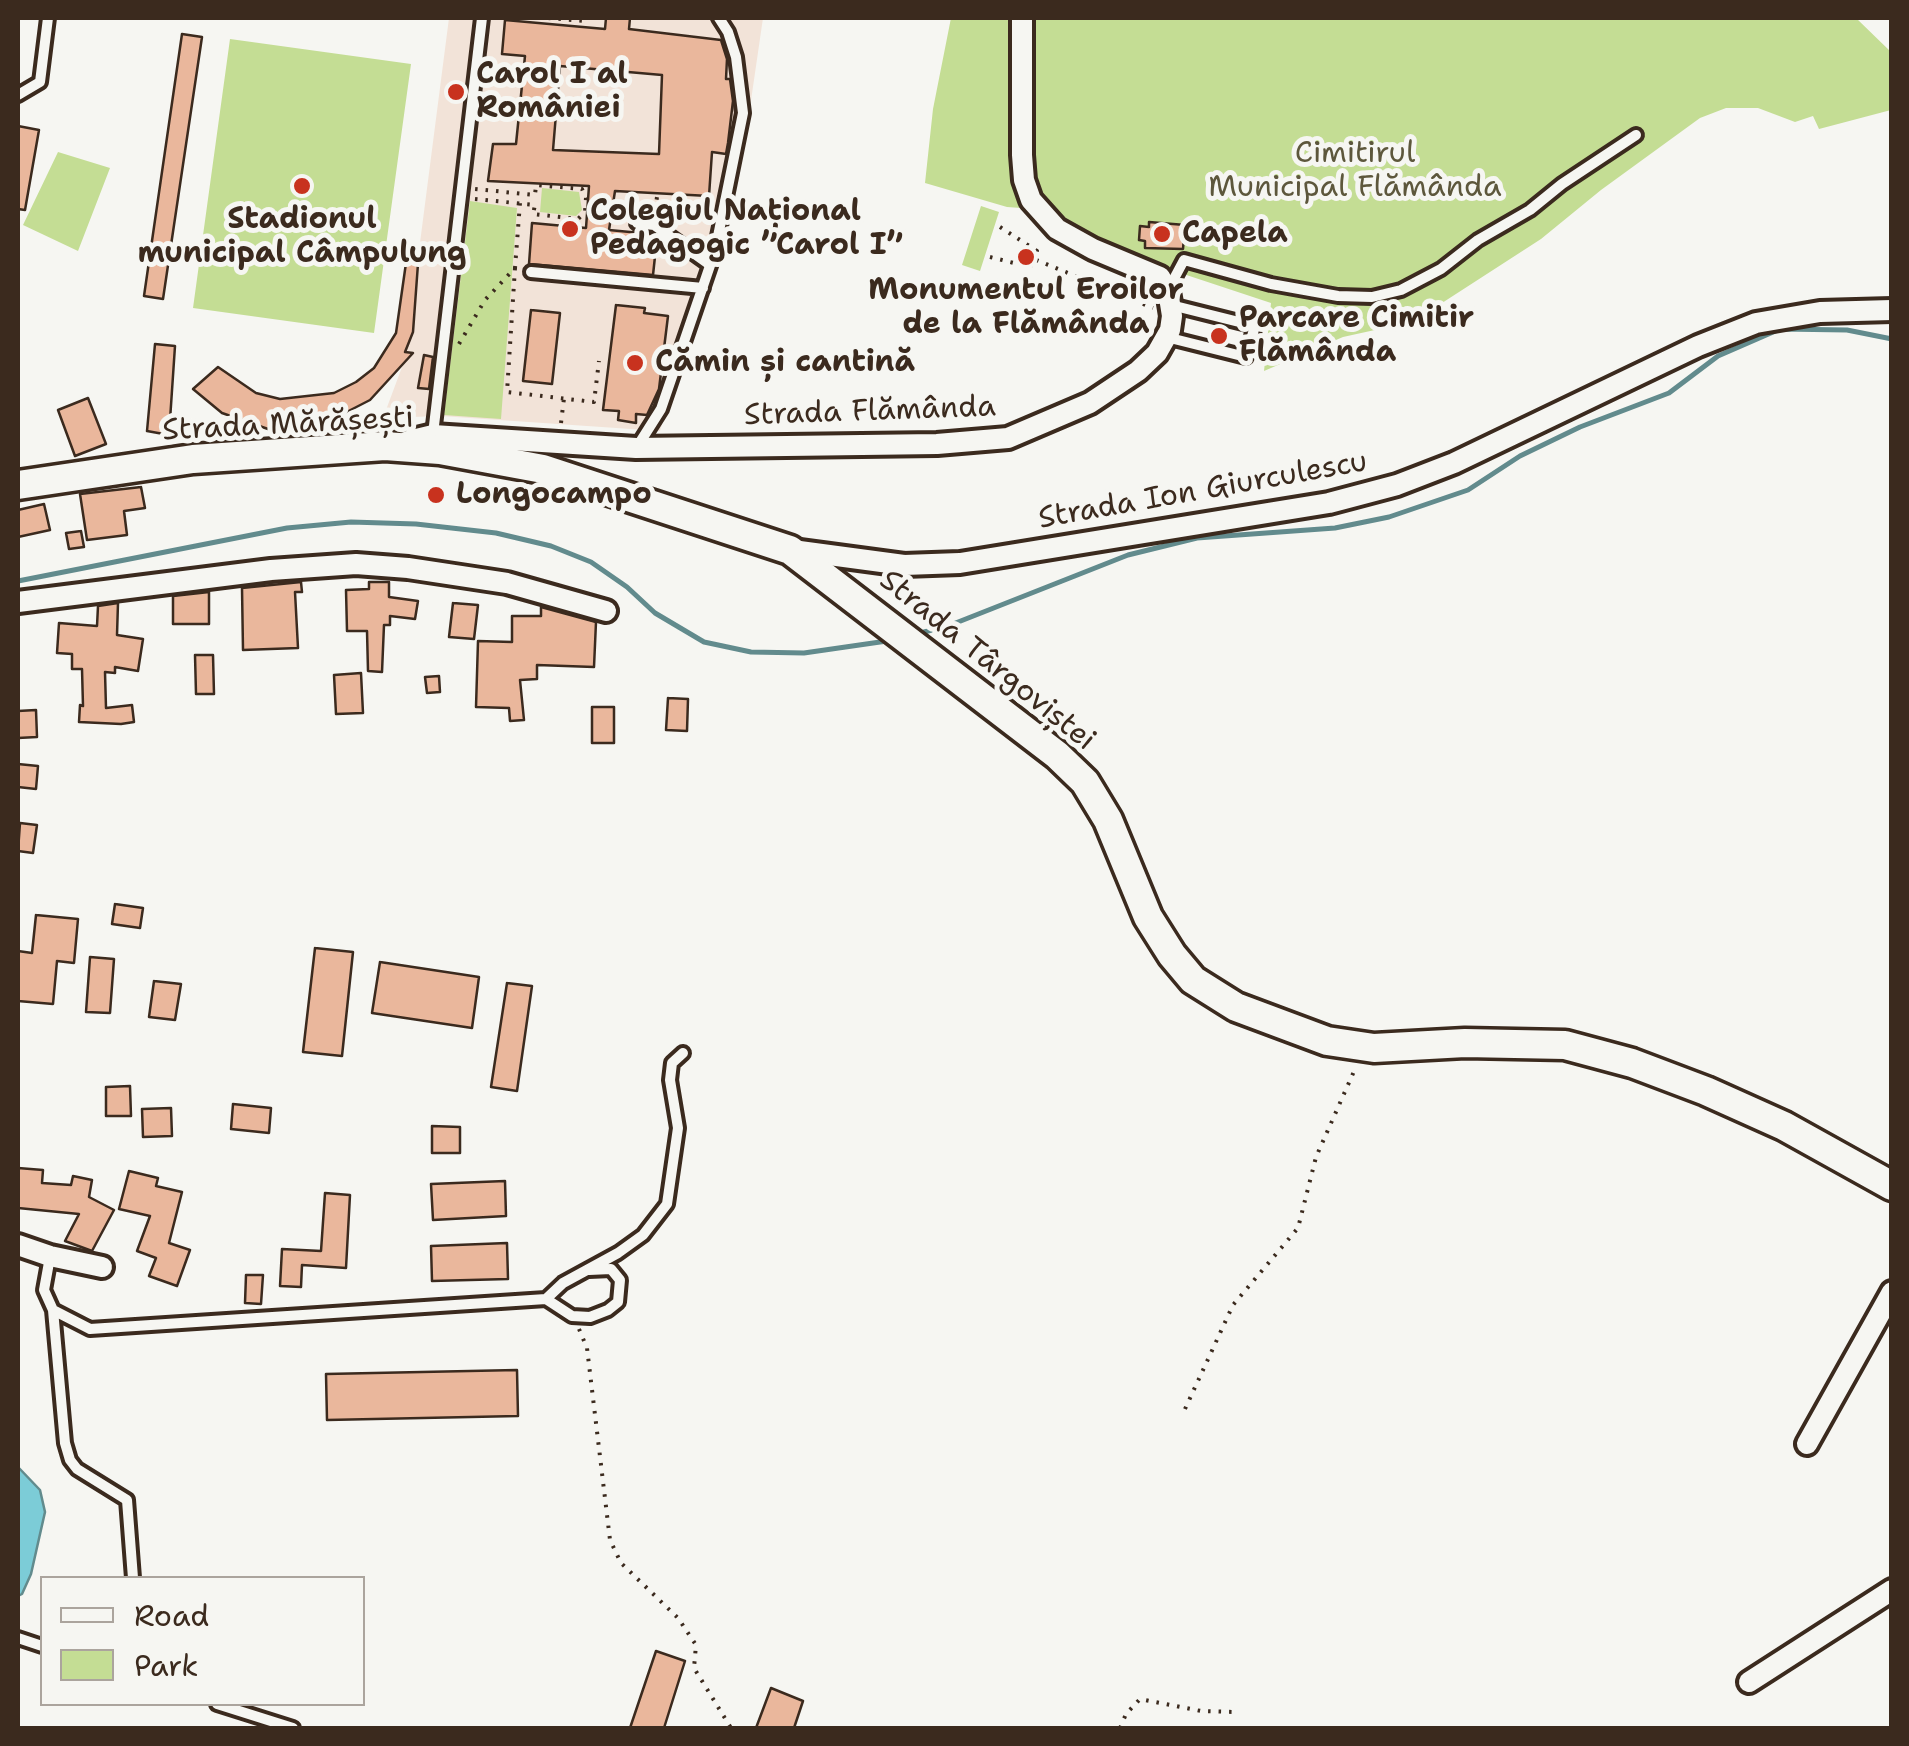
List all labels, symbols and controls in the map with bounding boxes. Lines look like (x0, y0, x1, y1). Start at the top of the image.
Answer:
place label: Carol I al României (476, 57, 628, 128)
marker: Carol I al României (445, 81, 467, 103)
park label: Cimitirul Municipal Flămânda (1208, 136, 1502, 206)
marker: Stadionul municipal Câmpulung (291, 175, 313, 197)
place label: Colegiul Național Pedagogic ”Carol I” (590, 194, 902, 264)
place label: Stadionul municipal Câmpulung (137, 202, 467, 272)
place label: Capela (1182, 216, 1288, 252)
marker: Colegiul Național Pedagogic ”Carol I” (559, 218, 581, 240)
marker: Capela (1151, 223, 1173, 245)
marker: Monumentul Eroilor de la Flămânda (1015, 246, 1037, 268)
place label: Monumentul Eroilor de la Flămânda (868, 273, 1184, 344)
place label: Parcare Cimitir Flămânda (1239, 301, 1474, 372)
marker: Parcare Cimitir Flămânda (1208, 325, 1230, 347)
place label: Cămin și cantină (655, 345, 915, 381)
marker: Cămin și cantină (624, 352, 646, 374)
street label: Strada Flămânda (743, 390, 997, 434)
street label: Strada Mărășești (161, 400, 415, 450)
street label: Strada Ion Giurculescu (1036, 444, 1370, 538)
place label: Longocampo (456, 477, 652, 513)
marker: Longocampo (425, 484, 447, 506)
street label: Strada Târgoviștei (872, 563, 1102, 759)
legend (40, 1576, 365, 1706)
text: Road (134, 1595, 209, 1636)
text: Park (134, 1645, 198, 1686)

